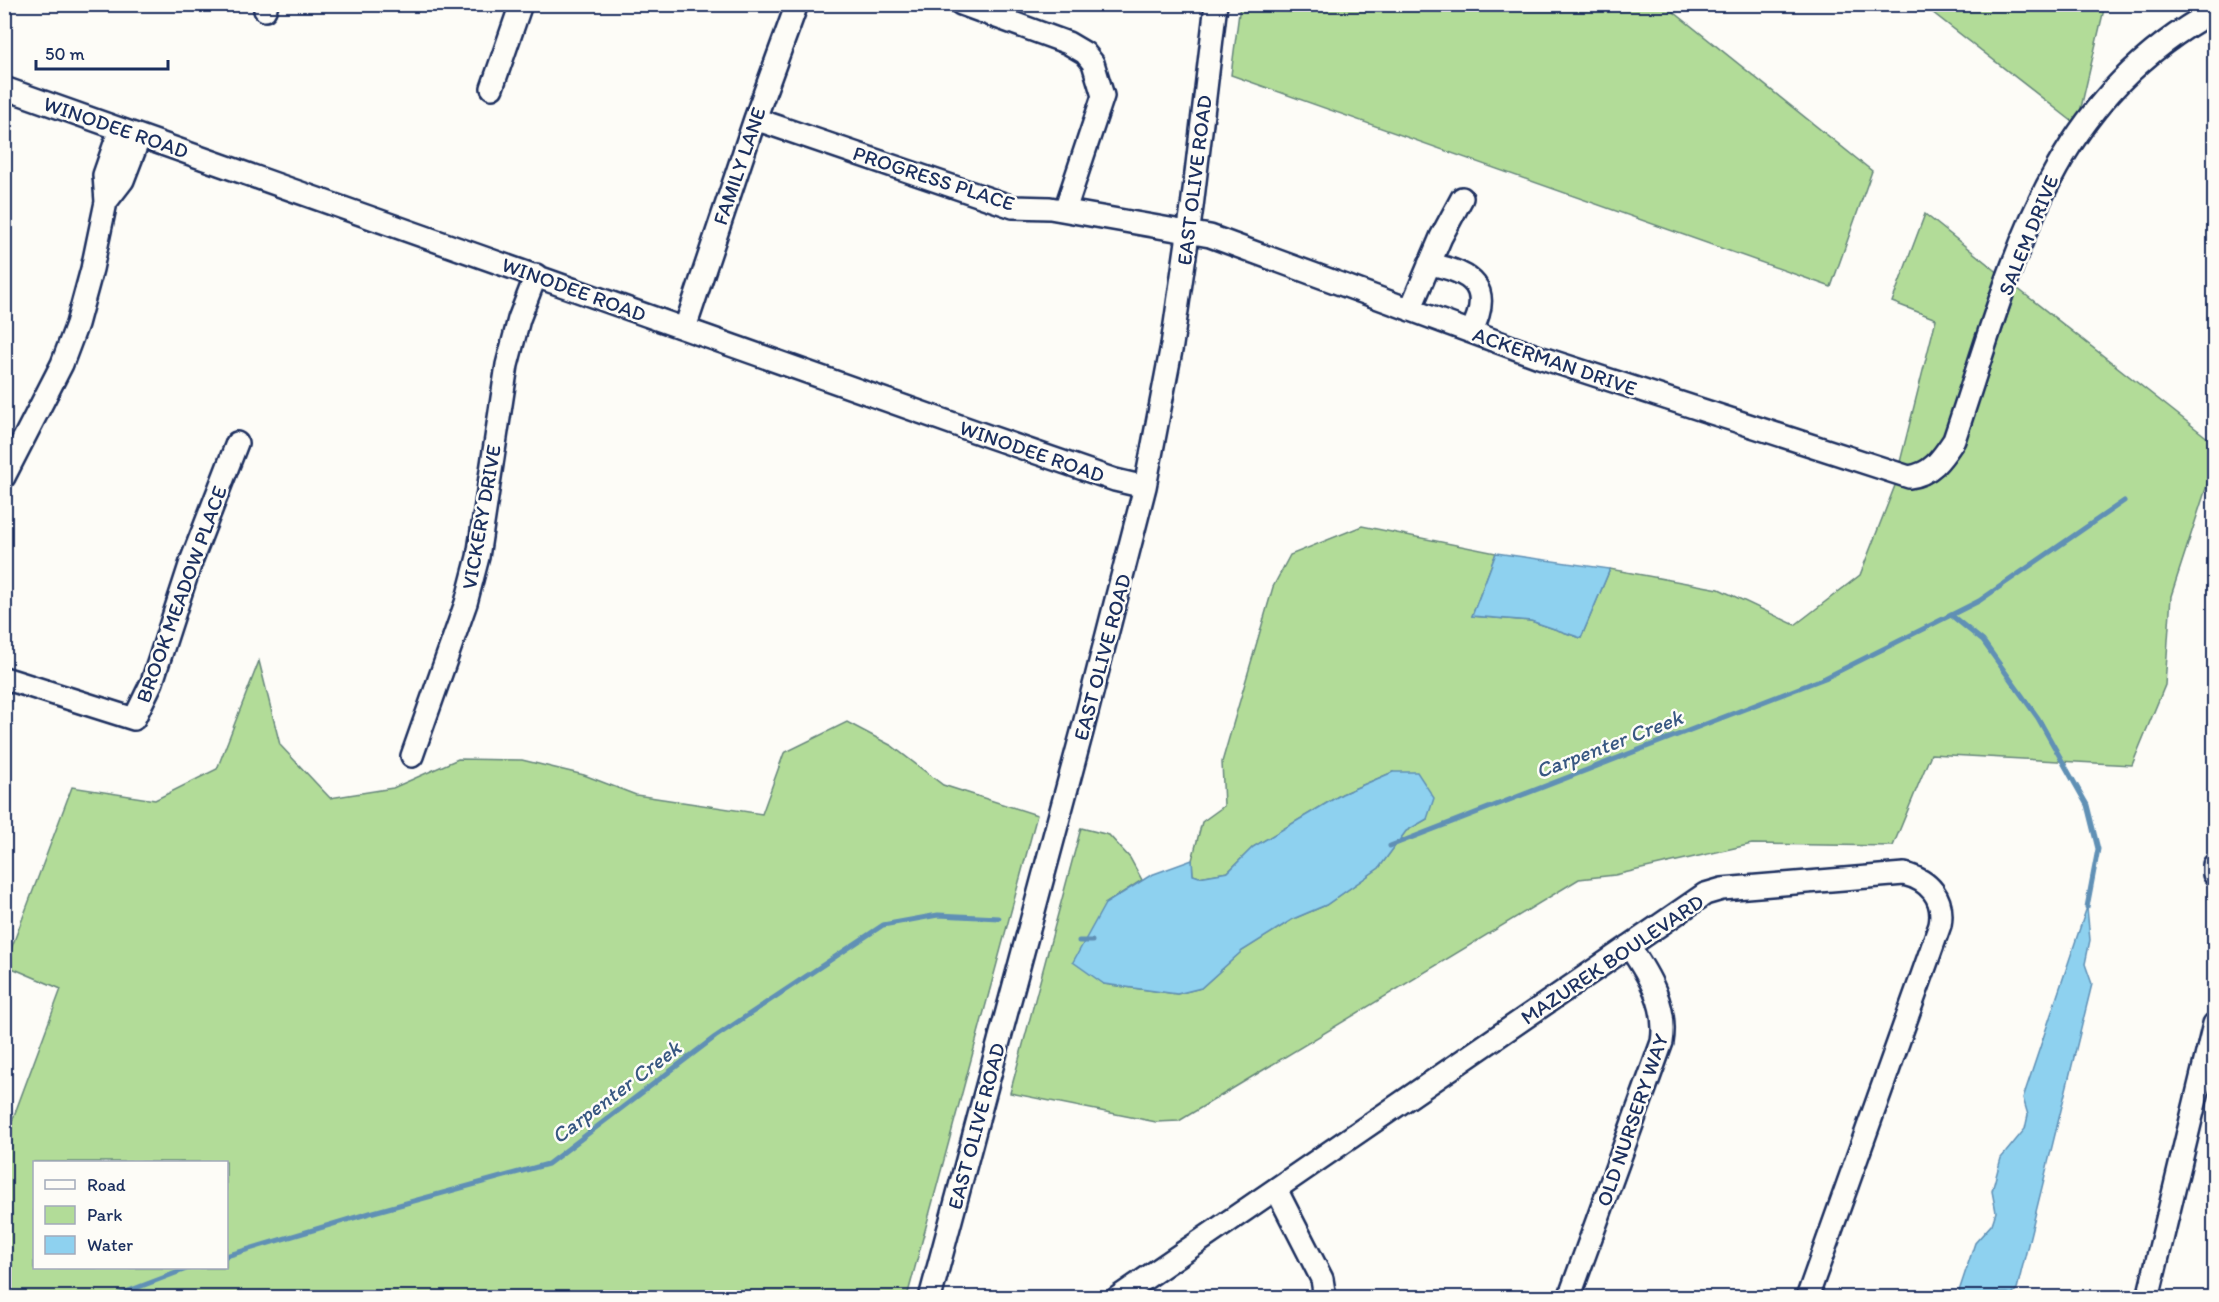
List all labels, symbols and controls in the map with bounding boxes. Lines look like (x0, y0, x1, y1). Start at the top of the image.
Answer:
scale bar (36, 33, 168, 71)
text: 50 m (45, 43, 85, 65)
street label: WINODEE ROAD (40, 91, 192, 163)
street label: EAST OLIVE ROAD (1171, 93, 1217, 267)
street label: FAMILY LANE (707, 104, 771, 228)
street label: PROGRESS PLACE (850, 140, 1018, 216)
street label: SALEM DRIVE (1993, 171, 2063, 299)
street label: WINODEE ROAD (499, 251, 649, 327)
street label: ACKERMAN DRIVE (1470, 321, 1641, 401)
street label: WINODEE ROAD (956, 415, 1108, 487)
street label: VICKERY DRIVE (456, 443, 506, 591)
street label: BROOK MEADOW PLACE (130, 482, 232, 706)
street label: EAST OLIVE ROAD (1068, 571, 1136, 743)
water label: Carpenter Creek (1532, 703, 1688, 784)
street label: MAZUREK BOULEVARD (1516, 888, 1708, 1030)
street label: OLD NURSERY WAY (1591, 1030, 1673, 1210)
water label: Carpenter Creek (546, 1033, 687, 1150)
street label: EAST OLIVE ROAD (942, 1040, 1010, 1212)
legend (33, 1161, 228, 1269)
text: Road (87, 1174, 126, 1196)
text: Park (87, 1204, 122, 1226)
text: Water (87, 1234, 133, 1256)

